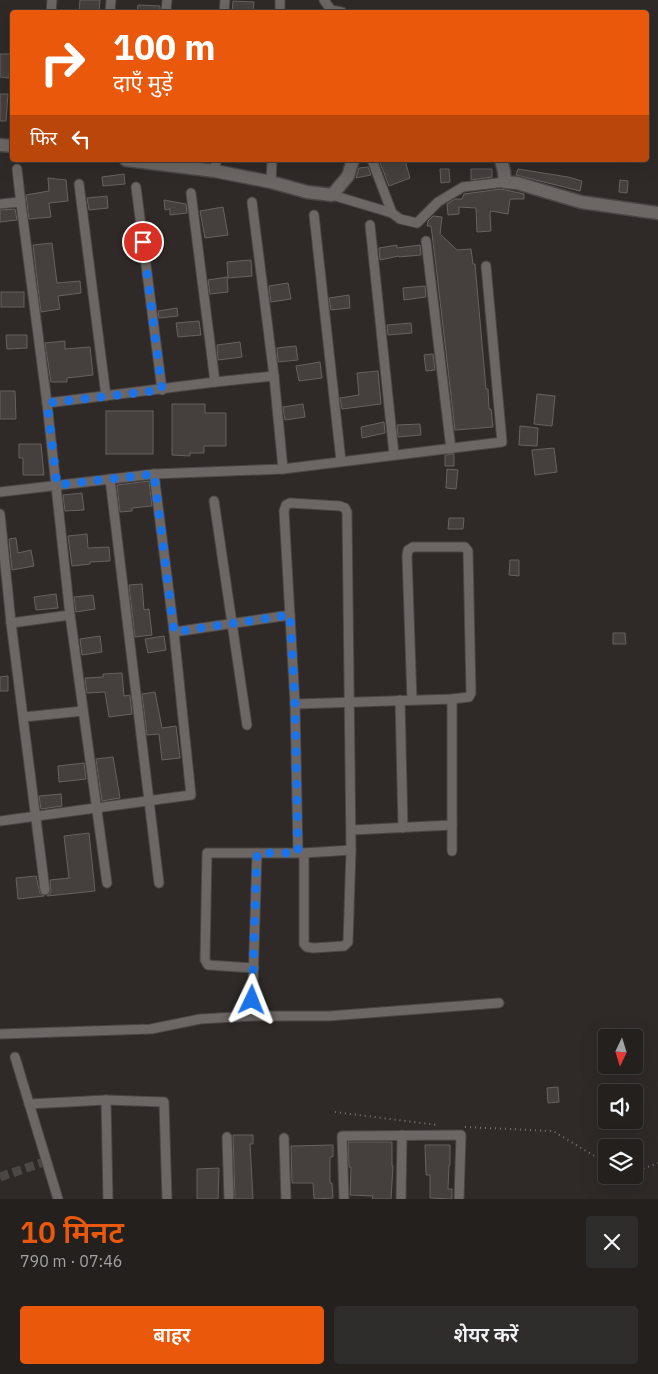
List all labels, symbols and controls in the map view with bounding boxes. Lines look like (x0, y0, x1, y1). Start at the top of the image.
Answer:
text: 100 m (113, 24, 216, 70)
icon: right (30, 30, 95, 95)
text: दाएँ मुड़ें (113, 68, 173, 97)
icon: left (67, 125, 95, 153)
text: फिर (30, 126, 57, 150)
pin (122, 221, 164, 263)
icon: arrive (129, 228, 157, 256)
position arrow (225, 973, 277, 1025)
north arrow (598, 1029, 642, 1074)
map controls (598, 1029, 643, 1184)
button: sound (598, 1084, 643, 1129)
button: layers (598, 1139, 643, 1184)
text: 10 मिनट (20, 1212, 124, 1251)
button: close (586, 1216, 638, 1268)
text: 790 m · 07:46 (20, 1251, 122, 1271)
button: बाहर (20, 1306, 324, 1364)
button: शेयर करें (334, 1306, 638, 1364)

